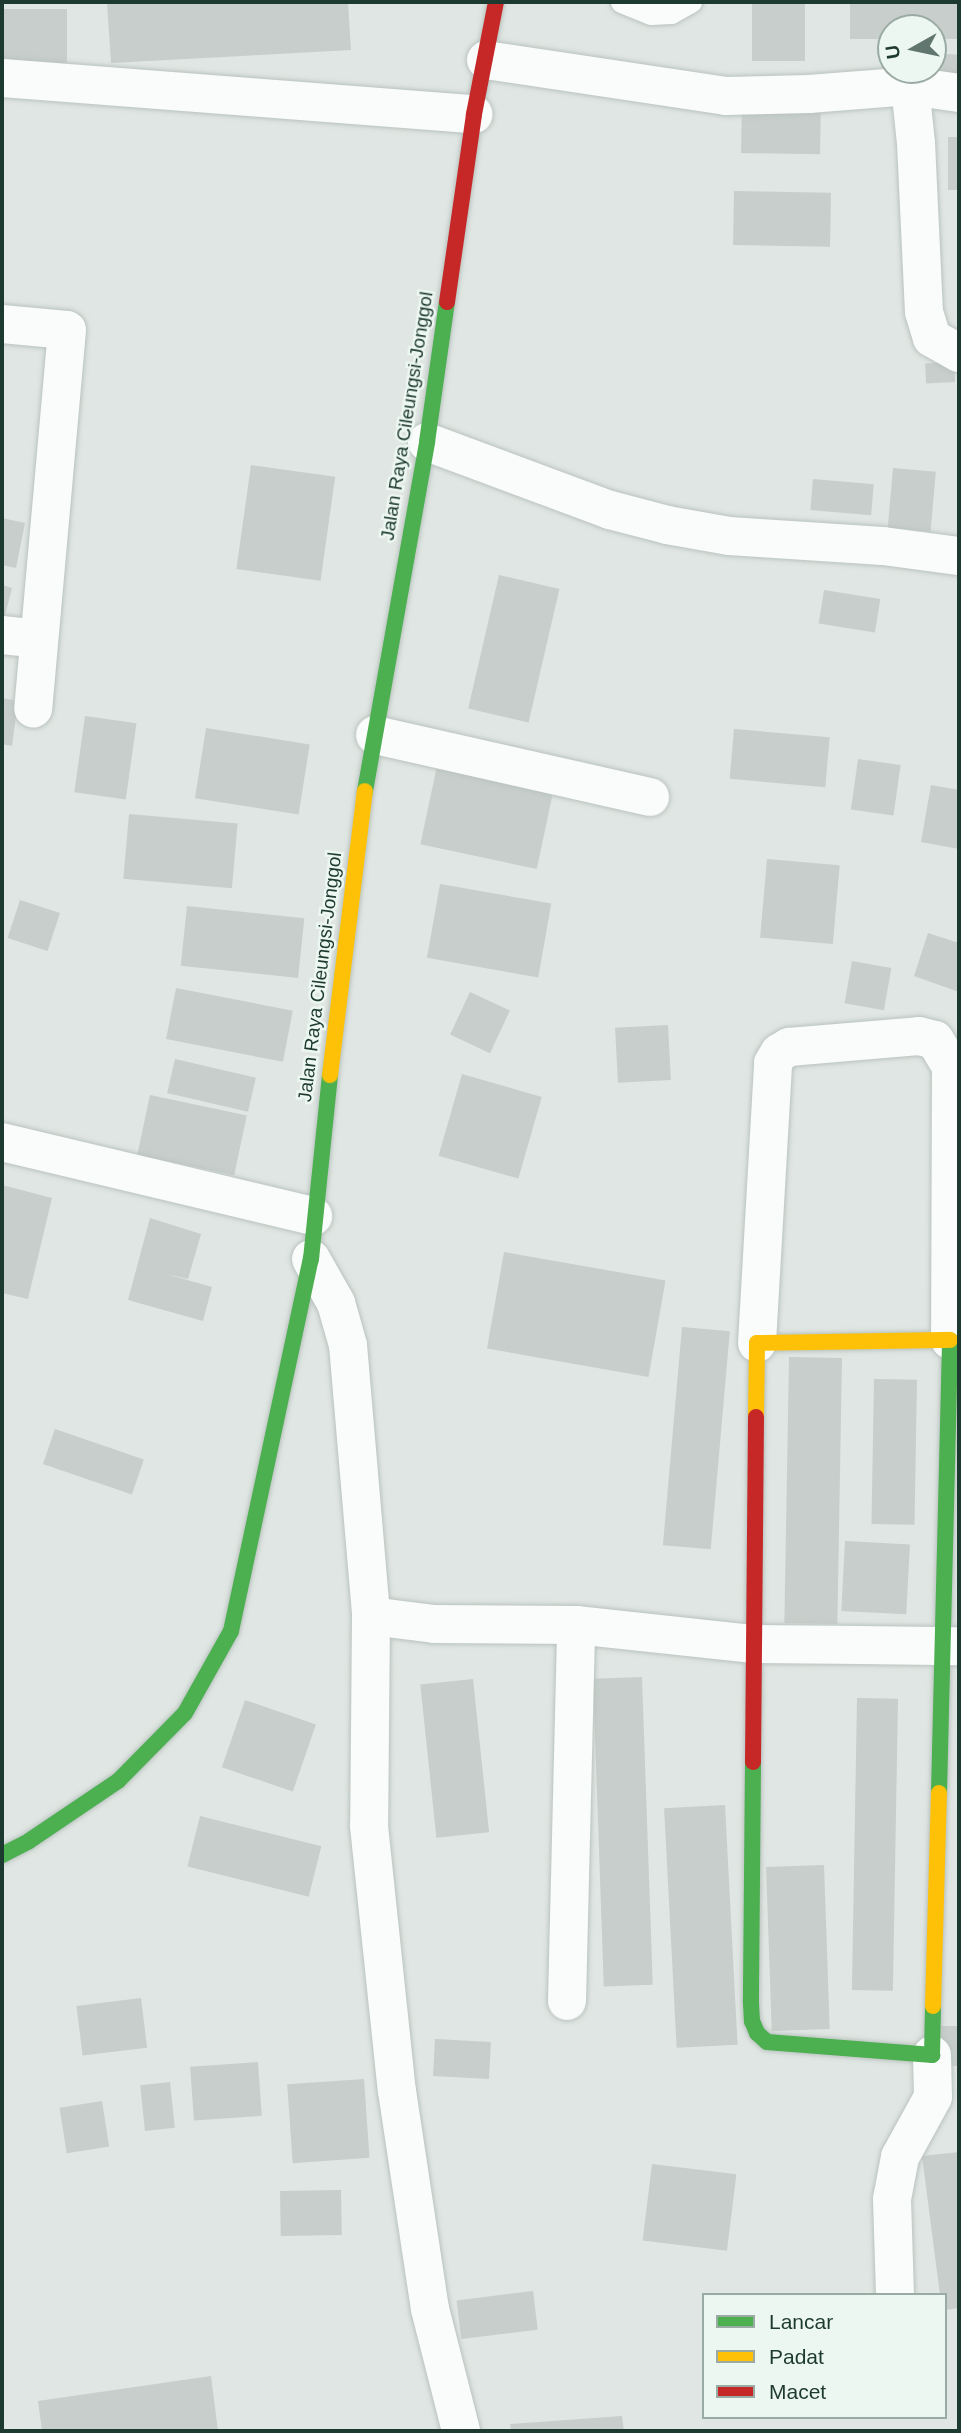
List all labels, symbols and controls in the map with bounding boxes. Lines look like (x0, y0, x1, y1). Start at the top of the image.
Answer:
north arrow (877, 14, 947, 84)
text: U (881, 44, 904, 60)
street label: Jalan Raya Cileungsi-Jonggol (376, 290, 438, 542)
street label: Jalan Raya Cileungsi-Jonggol (293, 851, 347, 1103)
legend (702, 2293, 947, 2419)
text: Lancar (769, 2310, 833, 2333)
text: Padat (769, 2345, 824, 2368)
text: Macet (769, 2380, 826, 2403)

